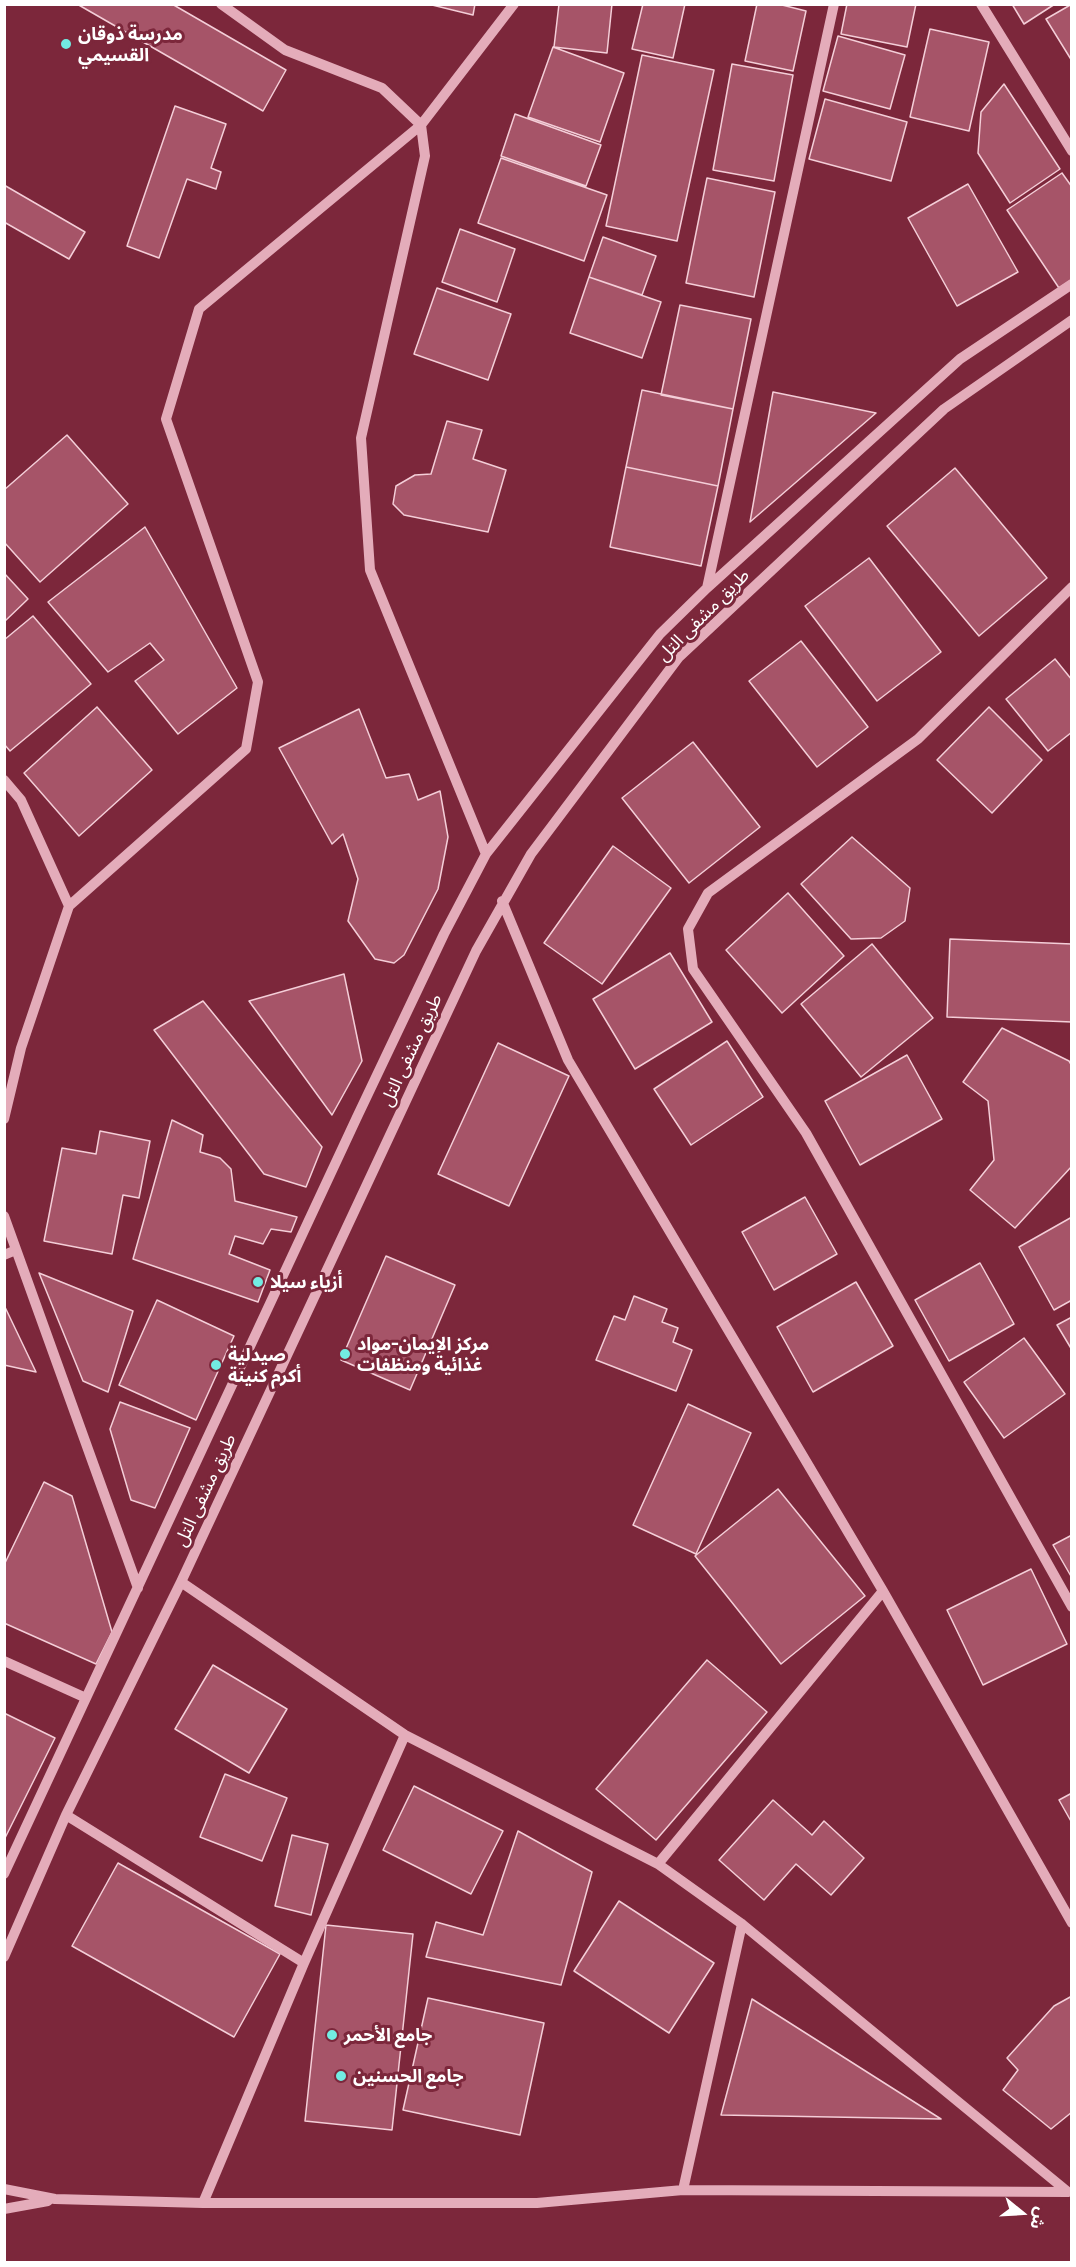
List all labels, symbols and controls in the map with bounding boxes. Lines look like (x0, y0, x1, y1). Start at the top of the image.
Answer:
place label: مدرسة ذوقان القسيمي (78, 23, 183, 66)
marker: مدرسة ذوقان القسيمي (59, 37, 73, 51)
street label: طريق مشفى التل (652, 564, 754, 666)
street label: طريق مشفى التل (376, 990, 446, 1110)
place label: أزياء سيلا (270, 1271, 343, 1293)
marker: أزياء سيلا (251, 1275, 265, 1289)
place label: مركز الإيمان-مواد غذائية ومنظفات (357, 1333, 489, 1376)
place label: صيدلية أكرم كنينة (228, 1344, 301, 1386)
marker: مركز الإيمان-مواد غذائية ومنظفات (338, 1347, 352, 1361)
marker: صيدلية أكرم كنينة (209, 1358, 223, 1372)
street label: طريق مشفى التل (170, 1430, 240, 1550)
place label: جامع الأحمر (344, 2024, 432, 2046)
marker: جامع الأحمر (325, 2028, 339, 2042)
place label: جامع الحسنين (353, 2065, 464, 2087)
marker: جامع الحسنين (334, 2069, 348, 2083)
north arrow (992, 2183, 1052, 2243)
text: ش (1027, 2205, 1052, 2232)

